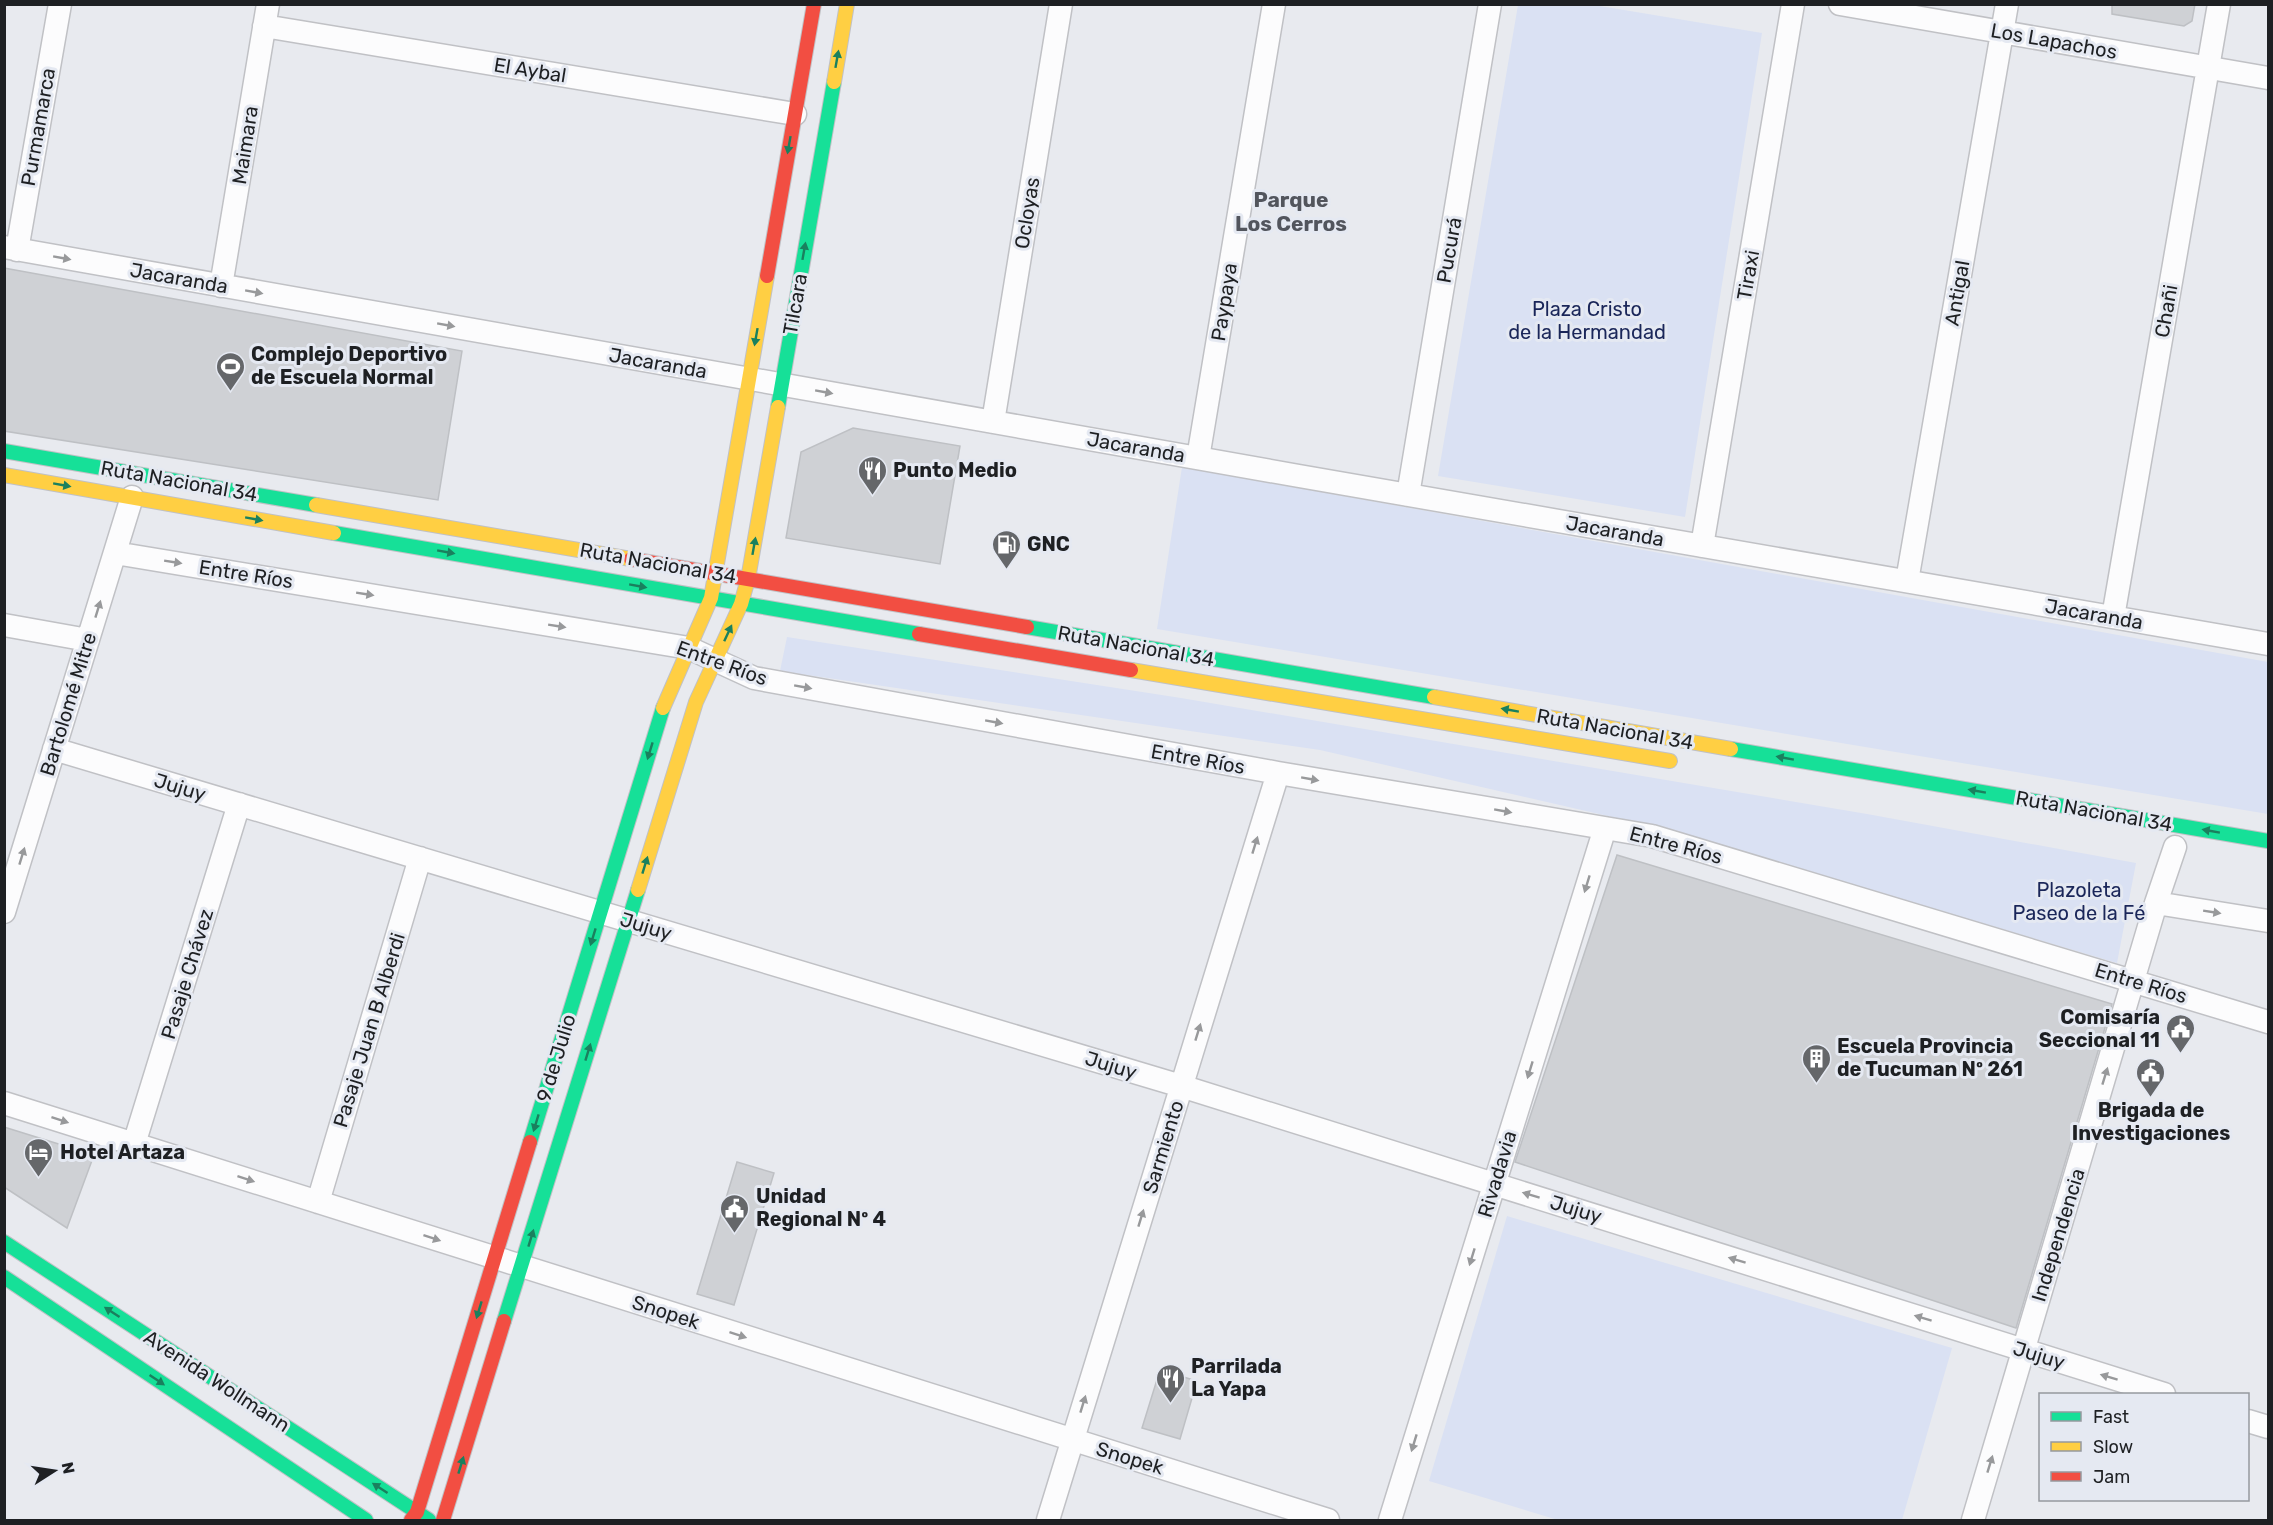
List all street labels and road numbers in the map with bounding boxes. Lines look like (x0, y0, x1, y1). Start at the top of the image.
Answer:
street label: Los Lapachos (1989, 18, 2119, 64)
street label: El Aybal (492, 52, 568, 88)
street label: Purmamarca (16, 66, 60, 188)
street label: Maimara (227, 104, 263, 186)
street label: Ocloyas (1009, 175, 1045, 251)
street label: Pucurá (1431, 215, 1467, 285)
street label: Tiraxi (1732, 248, 1764, 302)
street label: Jacaranda (128, 258, 230, 298)
street label: Antigal (1939, 258, 1975, 328)
street label: Paypaya (1206, 261, 1242, 343)
street label: Tilcara (778, 271, 812, 337)
street label: Chañi (2150, 283, 2182, 339)
street label: Jacaranda (607, 343, 709, 383)
street label: Jacaranda (1085, 427, 1187, 467)
street label: Ruta Nacional 34 (99, 455, 259, 507)
street label: Jacaranda (1564, 511, 1666, 551)
street label: Ruta Nacional 34 (578, 537, 738, 589)
street label: Entre Ríos (197, 555, 295, 593)
street label: Jacaranda (2043, 594, 2145, 634)
street label: Ruta Nacional 34 (1056, 620, 1216, 672)
street label: Bartolomé Mitre (35, 629, 101, 779)
street label: Entre Ríos (673, 635, 771, 691)
street label: Ruta Nacional 34 (1535, 703, 1695, 755)
street label: Entre Ríos (1149, 739, 1247, 779)
street label: Jujuy (151, 768, 209, 806)
street label: Ruta Nacional 34 (2014, 785, 2174, 837)
street label: Entre Ríos (1627, 821, 1725, 869)
street label: Pasaje Chávez (156, 906, 218, 1042)
street label: Jujuy (617, 907, 675, 945)
street label: Pasaje Juan B Alberdi (328, 930, 410, 1130)
street label: Entre Ríos (2092, 958, 2190, 1008)
street label: 9 de Julio (531, 1011, 581, 1105)
street label: Jujuy (1082, 1046, 1140, 1084)
street label: Sarmiento (1137, 1097, 1189, 1197)
street label: Rivadavia (1472, 1128, 1522, 1220)
street label: Independencia (2026, 1165, 2090, 1305)
street label: Jujuy (1547, 1190, 1605, 1228)
street label: Snopek (629, 1290, 703, 1334)
street label: Avenida Wollmann (140, 1325, 294, 1437)
street label: Jujuy (2010, 1336, 2068, 1374)
street label: Snopek (1093, 1436, 1167, 1480)

